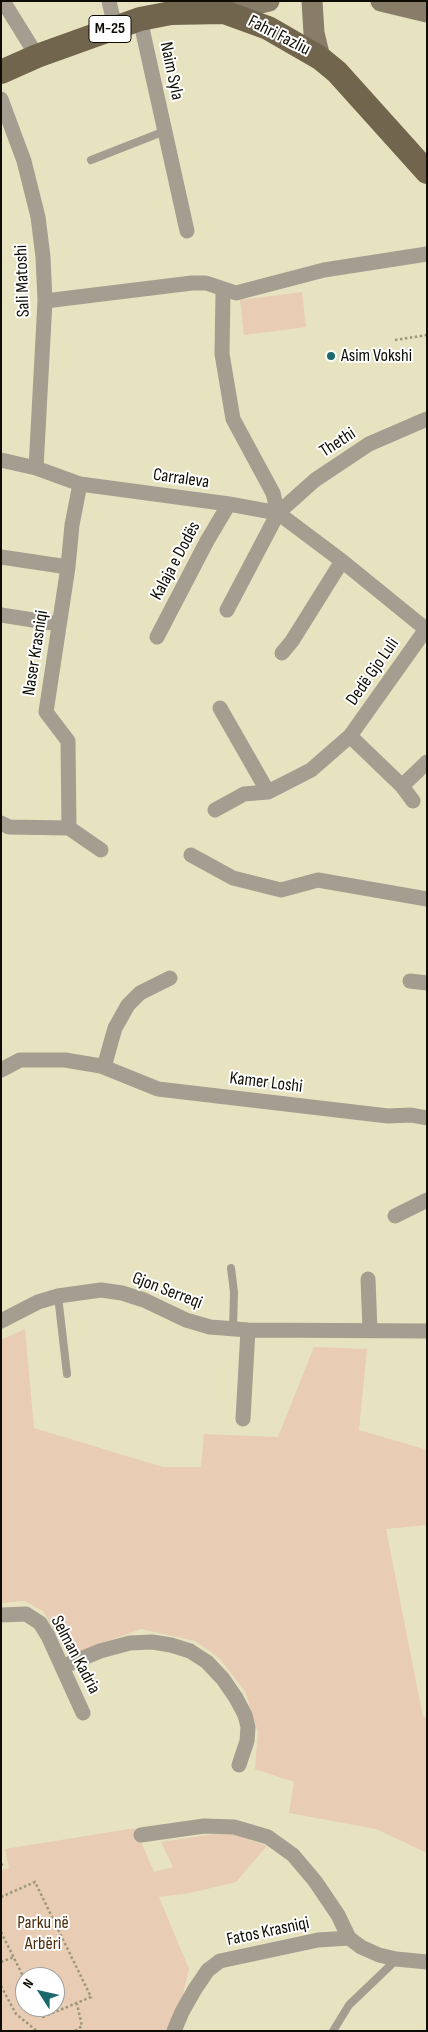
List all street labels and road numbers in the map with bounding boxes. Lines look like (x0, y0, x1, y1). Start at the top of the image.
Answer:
street label: Fahri Fazliu (244, 11, 314, 61)
road number: M-25 (89, 15, 131, 42)
street label: Naim Syla (154, 40, 188, 102)
street label: Sali Matoshi (11, 244, 35, 318)
street label: Thethi (316, 423, 360, 463)
street label: Carraleva (152, 464, 210, 494)
street label: Kalaja e Dodës (146, 518, 206, 604)
street label: Naser Krasniqi (19, 609, 53, 697)
street label: Dedë Gjo Luli (342, 634, 404, 710)
street label: Kamer Loshi (228, 1068, 304, 1098)
street label: Gjon Serreqi (129, 1268, 205, 1314)
street label: Selman Kadria (45, 1612, 105, 1698)
street label: Fatos Krasniqi (225, 1913, 311, 1951)

